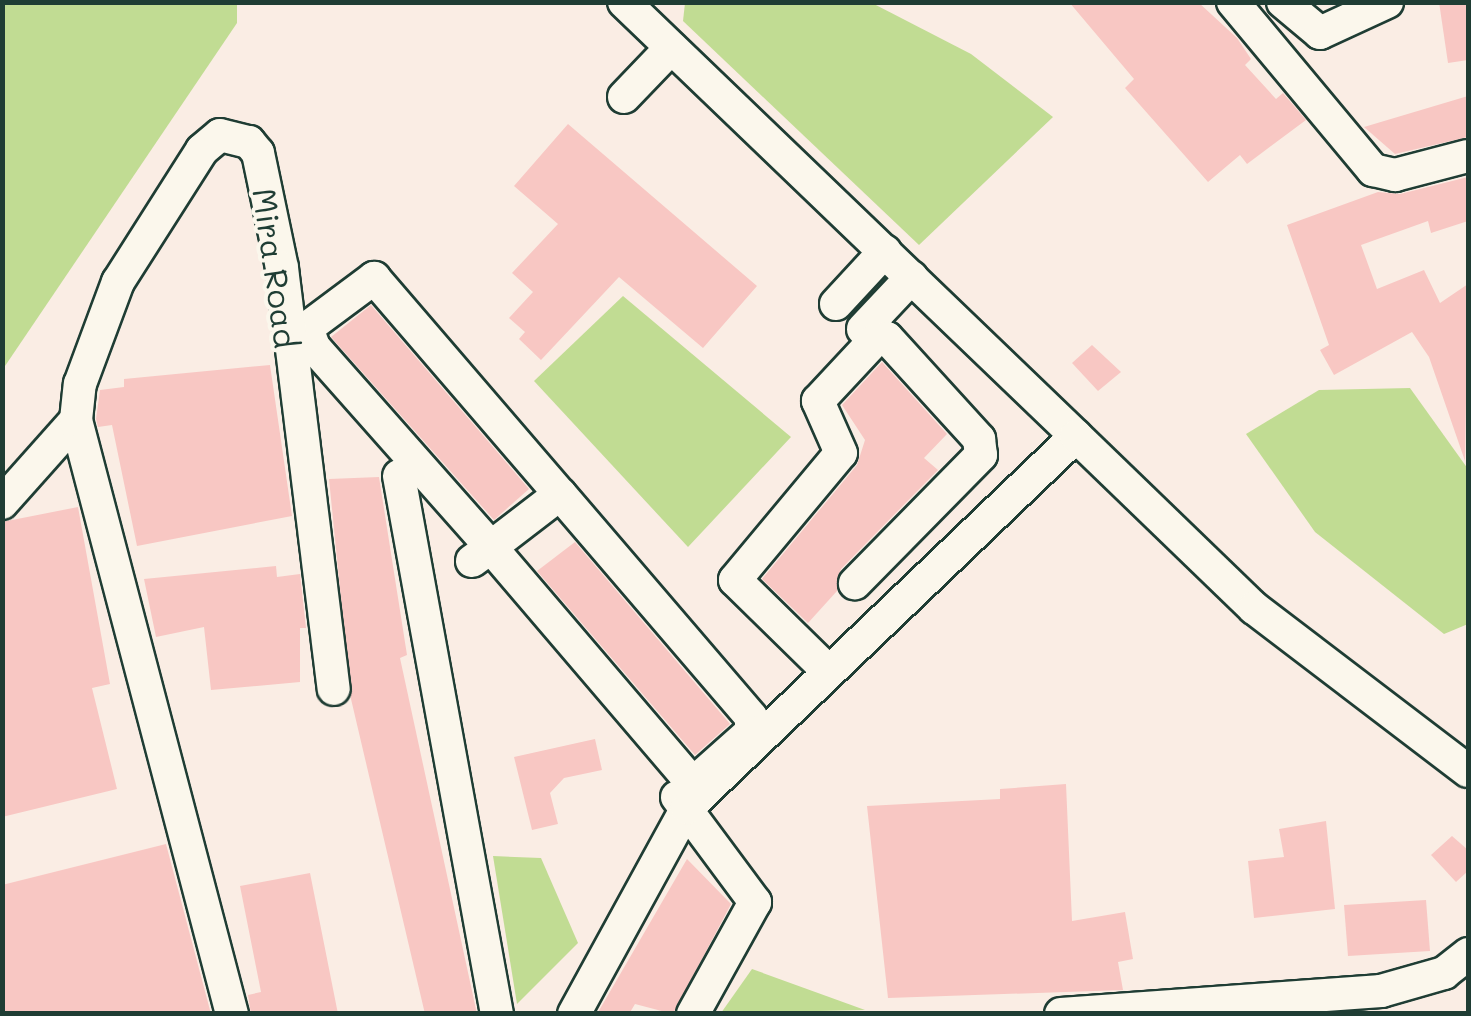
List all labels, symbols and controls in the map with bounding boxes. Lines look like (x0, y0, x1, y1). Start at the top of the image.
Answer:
street label: Mira Road (246, 185, 306, 351)

